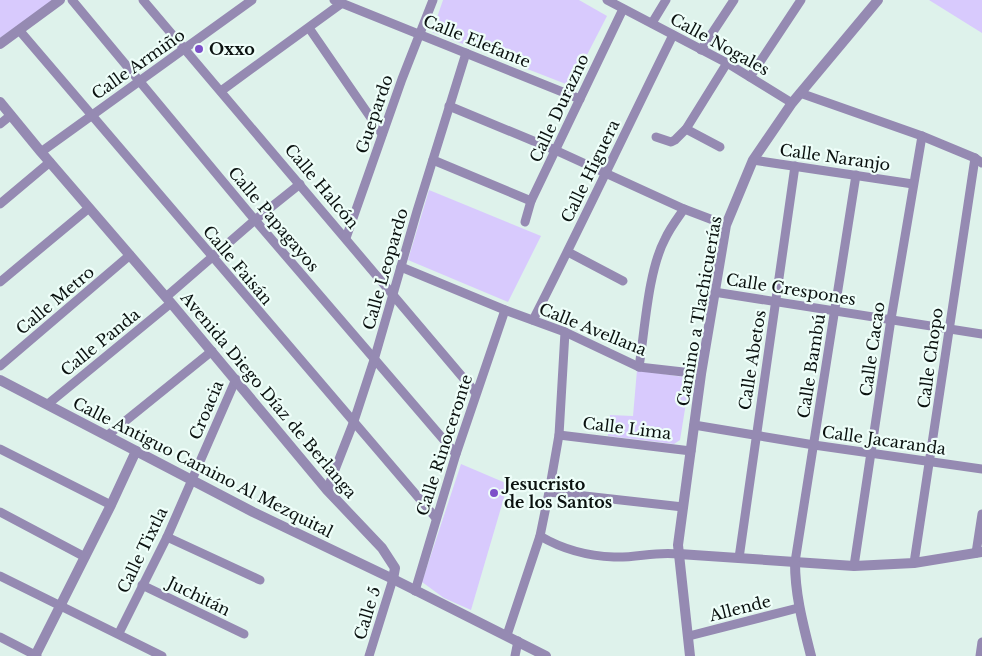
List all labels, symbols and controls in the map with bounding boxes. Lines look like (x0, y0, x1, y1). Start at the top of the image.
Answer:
street label: Calle Nogales (667, 9, 773, 79)
street label: Calle Elefante (421, 10, 533, 72)
street label: Calle Armiño (87, 24, 189, 104)
place label: Oxxo (209, 39, 255, 59)
marker: Oxxo (193, 43, 205, 55)
street label: Calle Durazno (525, 50, 593, 166)
street label: Guepardo (351, 72, 397, 156)
street label: Calle Higuera (556, 116, 624, 226)
street label: Calle Halcón (281, 139, 363, 233)
street label: Calle Naranjo (778, 139, 892, 175)
street label: Calle Papagayos (224, 162, 324, 276)
street label: Calle Leopardo (358, 206, 412, 332)
street label: Camino a Tlachicuerías (672, 214, 726, 408)
street label: Calle Faisán (199, 221, 277, 309)
street label: Calle Metro (12, 261, 98, 339)
street label: Calle Crespones (725, 269, 857, 309)
street label: Avenida Diego Díaz de Berlanga (176, 287, 361, 502)
street label: Calle Avellana (536, 298, 650, 360)
street label: Calle Cacao (855, 300, 889, 398)
street label: Calle Panda (56, 304, 144, 380)
street label: Calle Chopo (913, 306, 947, 410)
street label: Calle Abetos (734, 309, 770, 411)
street label: Calle Bambú (793, 312, 829, 420)
street label: Calle Rinoceronte (412, 372, 476, 518)
street label: Croacia (185, 377, 227, 443)
street label: Calle Antiguo Camino Al Mezquital (70, 392, 336, 542)
street label: Calle Lima (582, 413, 673, 443)
street label: Calle Jacaranda (821, 421, 947, 459)
place label: Jesucristo de los Santos (501, 474, 612, 512)
marker: Jesucristo de los Santos (488, 487, 500, 499)
street label: Calle Tixtla (113, 504, 171, 596)
street label: Juchitán (162, 571, 234, 620)
street label: Calle 5 (349, 584, 385, 642)
street label: Allende (706, 591, 773, 626)

